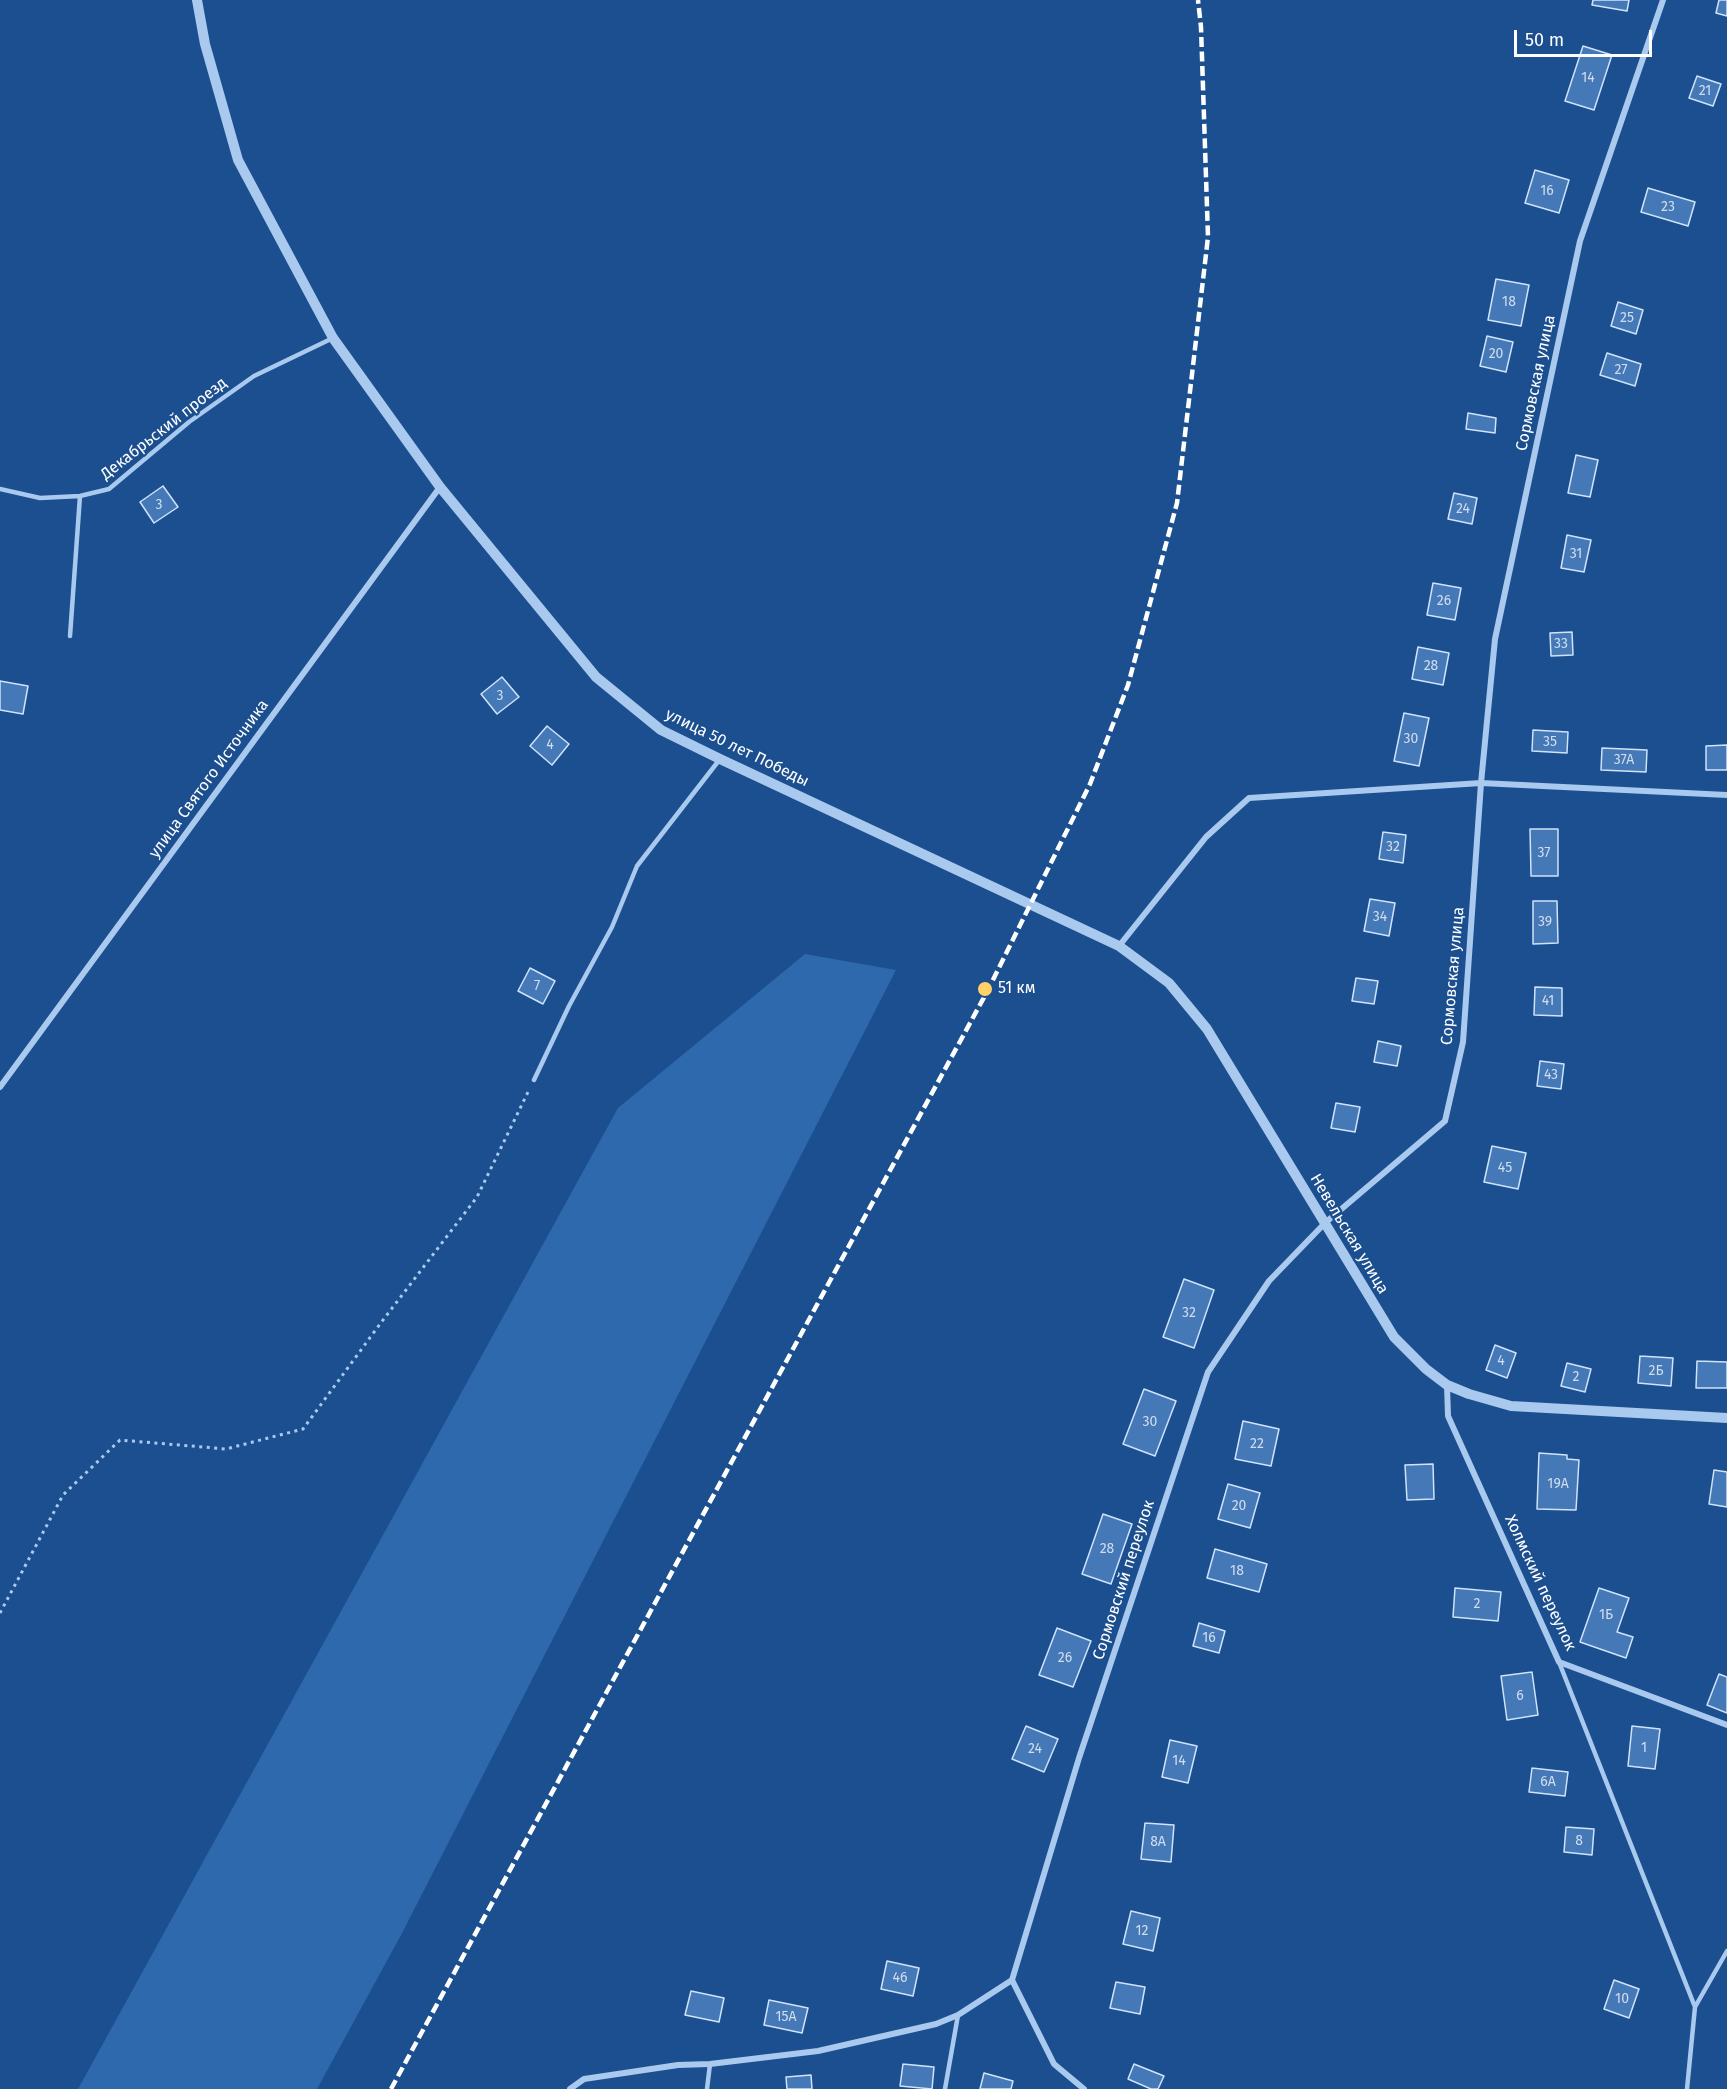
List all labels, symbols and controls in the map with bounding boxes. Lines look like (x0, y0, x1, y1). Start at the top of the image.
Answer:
scale bar (1517, 18, 1655, 56)
text: 50 m (1525, 29, 1564, 51)
house number: 14 (1581, 70, 1595, 86)
house number: 21 (1699, 83, 1711, 99)
house number: 16 (1540, 183, 1554, 199)
house number: 23 (1661, 199, 1675, 215)
house number: 18 (1502, 294, 1516, 310)
house number: 25 (1620, 310, 1634, 326)
street label: Сормовская улица (1512, 313, 1560, 453)
house number: 20 (1489, 346, 1503, 362)
house number: 27 (1614, 362, 1628, 378)
street label: Декабрьский проезд (97, 374, 231, 484)
house number: 3 (156, 497, 162, 513)
house number: 24 (1456, 501, 1470, 517)
house number: 31 (1570, 546, 1582, 562)
house number: 26 (1437, 593, 1451, 609)
house number: 33 (1554, 636, 1568, 652)
house number: 28 (1424, 658, 1438, 674)
house number: 3 (497, 688, 503, 704)
street label: улица Святого Источника (145, 696, 273, 862)
street label: улица 50 лет Победы (662, 705, 812, 791)
house number: 30 (1404, 731, 1418, 747)
house number: 35 (1543, 734, 1557, 750)
house number: 4 (546, 737, 554, 753)
house number: 37А (1614, 752, 1634, 768)
house number: 32 (1386, 839, 1400, 855)
house number: 37 (1537, 845, 1551, 861)
street label: Сормовская улица (1437, 906, 1469, 1046)
house number: 34 (1373, 909, 1387, 925)
house number: 39 (1538, 914, 1552, 930)
house number: 7 (534, 978, 540, 994)
place label: 51 км (998, 979, 1035, 999)
marker: 51 км (976, 980, 994, 998)
house number: 41 (1542, 993, 1554, 1009)
house number: 43 (1544, 1067, 1558, 1083)
house number: 45 (1498, 1160, 1512, 1176)
street label: Невельская улица (1306, 1170, 1392, 1298)
house number: 32 (1182, 1305, 1196, 1321)
house number: 4 (1497, 1353, 1505, 1369)
house number: 2Б (1648, 1363, 1664, 1379)
house number: 2 (1573, 1369, 1579, 1385)
house number: 30 (1143, 1414, 1157, 1430)
house number: 22 (1250, 1436, 1264, 1452)
house number: 19А (1547, 1476, 1569, 1492)
street label: Сормовский переулок (1089, 1498, 1159, 1662)
house number: 20 (1232, 1498, 1246, 1514)
street label: Холмский переулок (1500, 1512, 1580, 1654)
house number: 28 (1100, 1541, 1114, 1557)
house number: 18 (1230, 1563, 1244, 1579)
house number: 2 (1474, 1596, 1480, 1612)
house number: 1Б (1599, 1607, 1613, 1623)
house number: 16 (1202, 1630, 1216, 1646)
house number: 26 (1058, 1650, 1072, 1666)
house number: 6 (1516, 1688, 1524, 1704)
house number: 1 (1641, 1740, 1647, 1756)
house number: 24 (1028, 1741, 1042, 1757)
house number: 14 (1172, 1753, 1186, 1769)
house number: 6А (1540, 1774, 1556, 1790)
house number: 8 (1575, 1833, 1583, 1849)
house number: 8А (1150, 1834, 1166, 1850)
house number: 12 (1136, 1923, 1148, 1939)
house number: 46 (893, 1970, 907, 1986)
house number: 10 (1615, 1991, 1629, 2007)
house number: 15А (775, 2009, 797, 2025)

